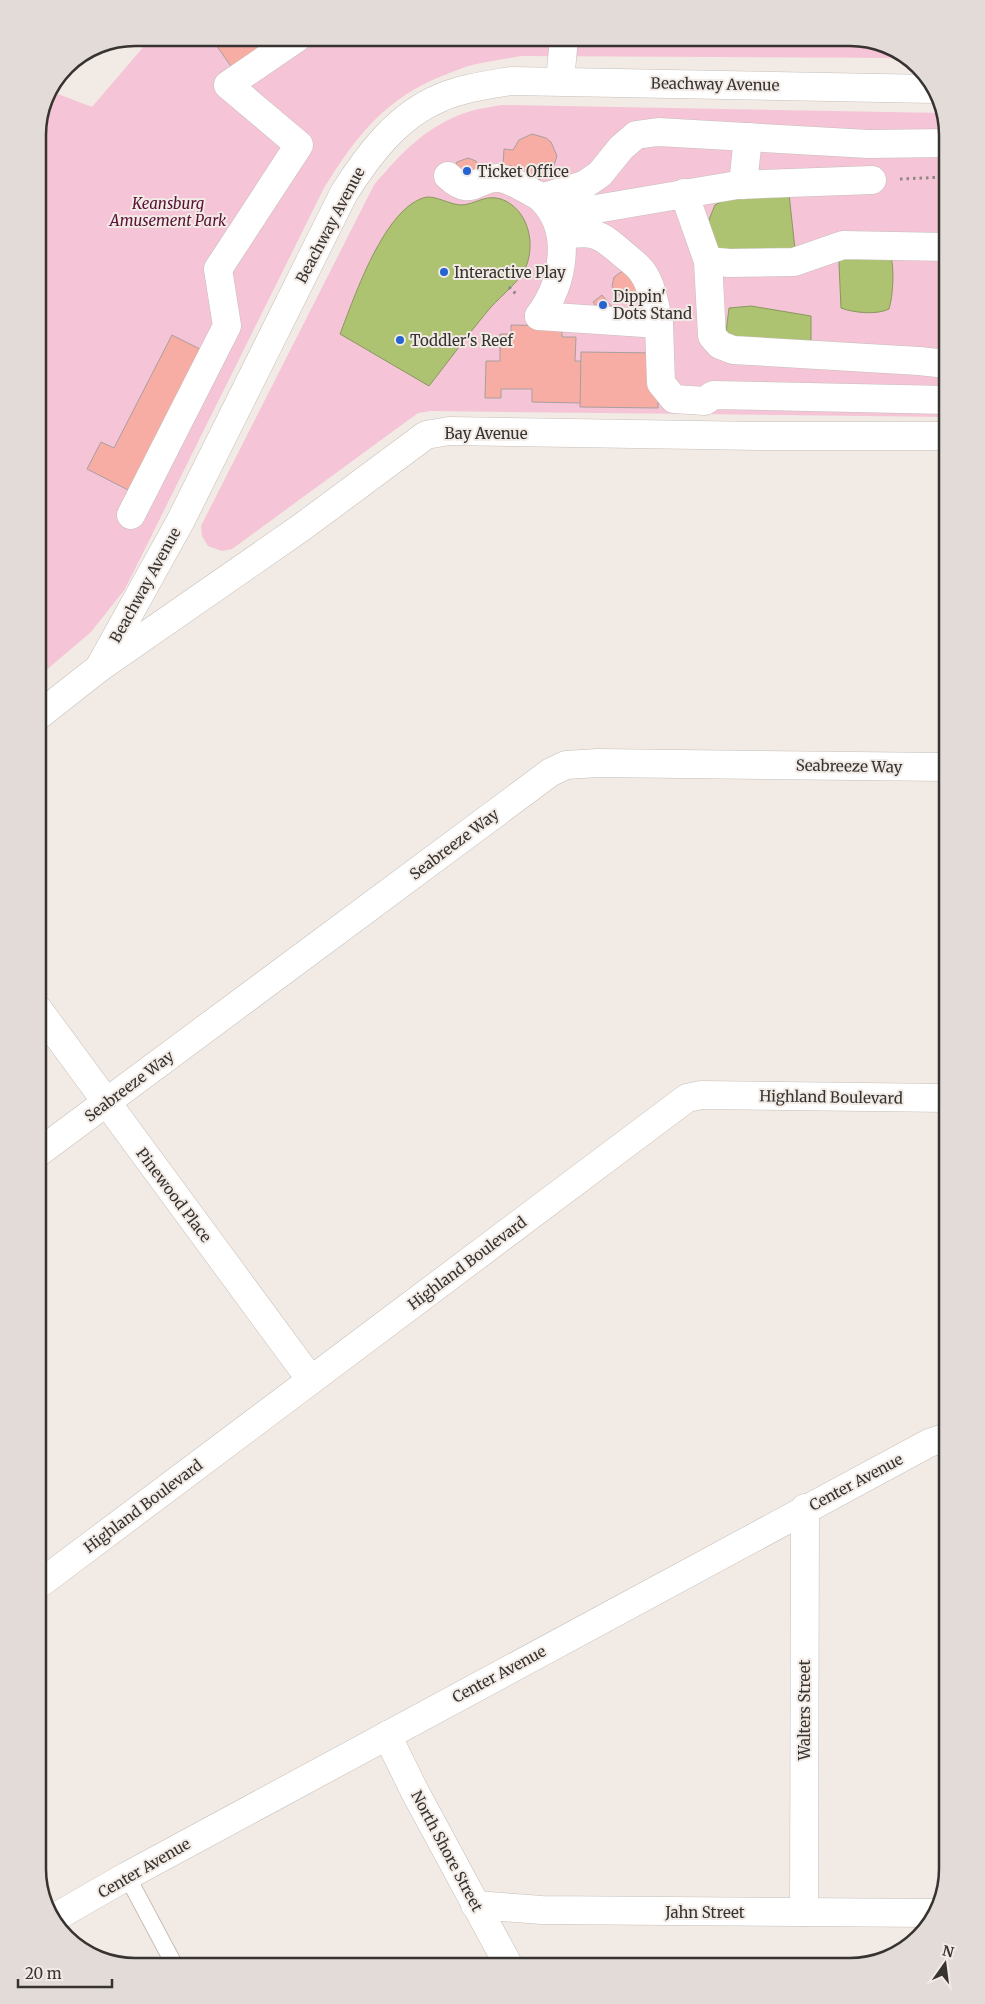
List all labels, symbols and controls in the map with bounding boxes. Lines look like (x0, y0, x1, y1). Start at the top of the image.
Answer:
street label: Beachway Avenue (651, 73, 780, 95)
place label: Ticket Office (477, 162, 569, 181)
street label: Beachway Avenue (291, 164, 369, 286)
marker: Ticket Office (461, 165, 473, 177)
park label: Keansburg Amusement Park (109, 194, 227, 230)
place label: Interactive Play (454, 263, 566, 282)
marker: Interactive Play (438, 266, 450, 278)
place label: Dippin' Dots Stand (613, 287, 692, 323)
marker: Dippin' Dots Stand (597, 299, 609, 311)
place label: Toddler's Reef (410, 331, 514, 350)
marker: Toddler's Reef (394, 334, 406, 346)
street label: Bay Avenue (444, 424, 528, 443)
street label: Beachway Avenue (106, 524, 185, 646)
street label: Seabreeze Way (796, 756, 903, 776)
street label: Seabreeze Way (406, 804, 502, 884)
street label: Seabreeze Way (81, 1046, 177, 1126)
street label: Highland Boulevard (759, 1086, 903, 1108)
street label: Pinewood Place (132, 1144, 216, 1246)
street label: Highland Boulevard (404, 1212, 530, 1314)
street label: Center Avenue (806, 1449, 906, 1515)
street label: Highland Boulevard (80, 1455, 206, 1557)
street label: Center Avenue (449, 1641, 549, 1707)
street label: Walters Street (795, 1660, 814, 1761)
street label: North Shore Street (407, 1787, 487, 1915)
street label: Center Avenue (94, 1834, 194, 1902)
street label: Jahn Street (664, 1903, 745, 1922)
north arrow (920, 1939, 970, 1989)
text: N (941, 1941, 956, 1961)
scale bar (18, 1956, 111, 1988)
text: 20 m (25, 1964, 62, 1983)

